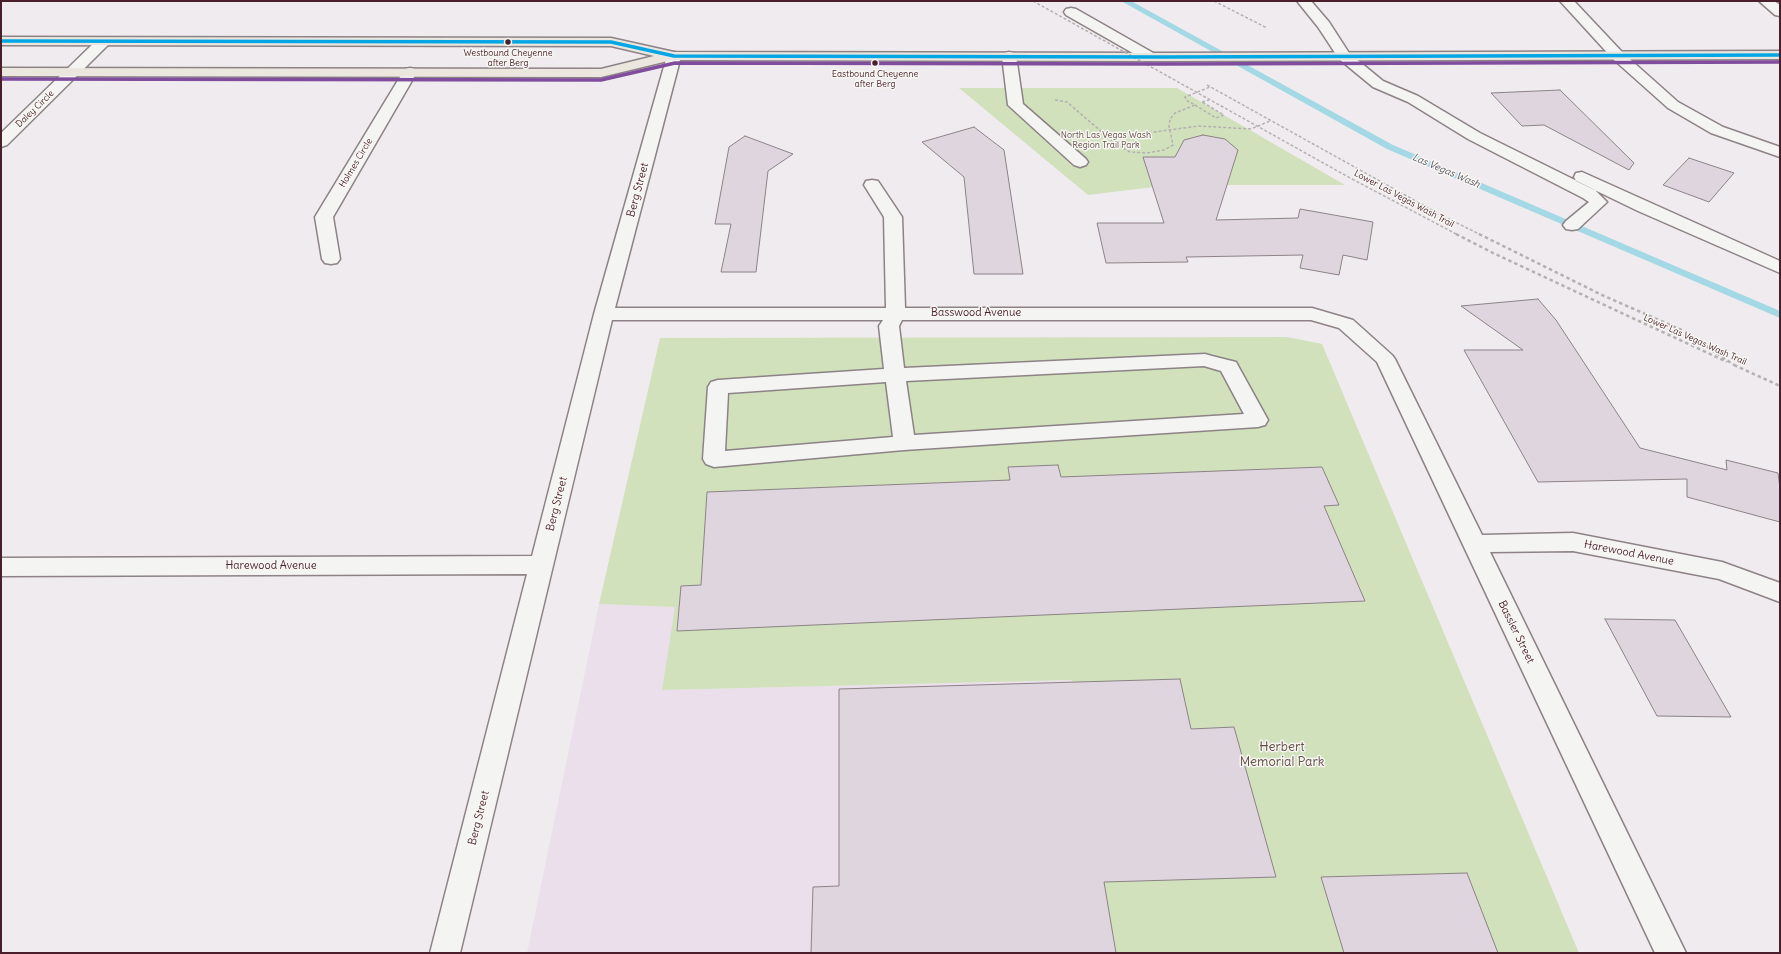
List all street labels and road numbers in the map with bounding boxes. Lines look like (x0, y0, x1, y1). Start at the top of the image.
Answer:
street label: Daley Circle (14, 88, 56, 130)
street label: Holmes Circle (337, 136, 375, 190)
street label: Berg Street (624, 161, 652, 219)
street label: Lower Las Vegas Wash Trail (1352, 168, 1456, 230)
street label: Basswood Avenue (931, 306, 1021, 320)
street label: Lower Las Vegas Wash Trail (1642, 312, 1748, 368)
street label: Berg Street (544, 475, 570, 533)
street label: Harewood Avenue (1583, 538, 1675, 568)
street label: Harewood Avenue (225, 559, 317, 573)
street label: Bassler Street (1495, 598, 1537, 666)
street label: Berg Street (466, 789, 492, 847)

